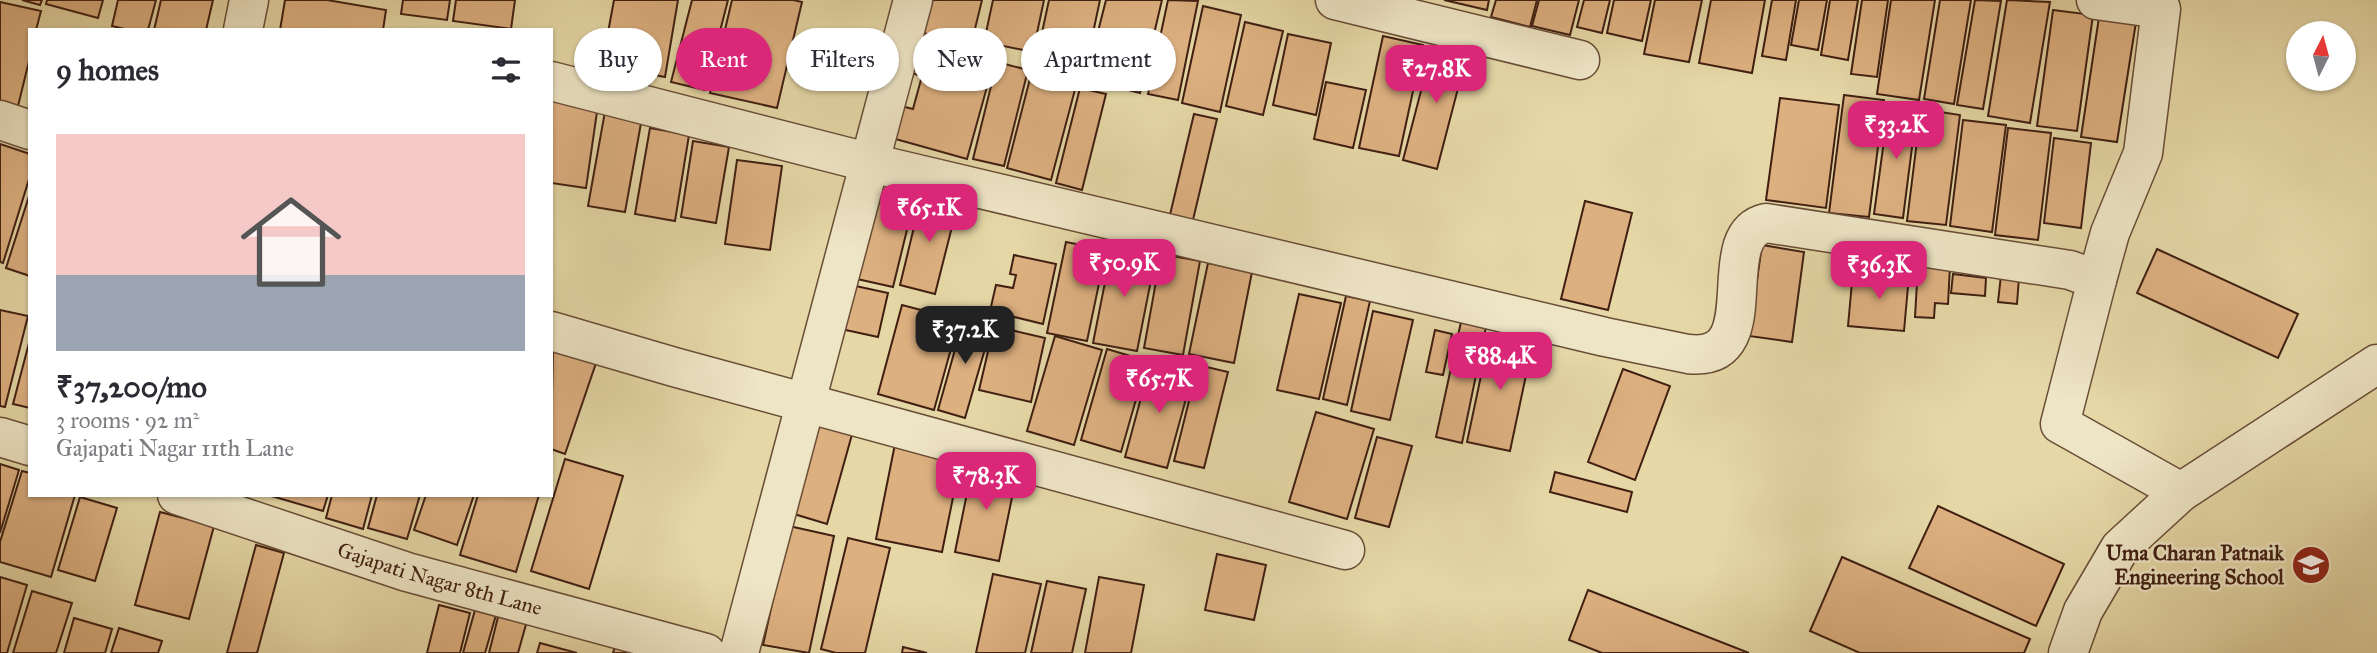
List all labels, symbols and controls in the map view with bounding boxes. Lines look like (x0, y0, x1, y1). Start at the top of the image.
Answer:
north arrow (2286, 21, 2356, 91)
map controls (2286, 21, 2356, 91)
chip: Buy (574, 28, 662, 91)
chip: Rent (676, 28, 772, 91)
chip: Filters (786, 28, 899, 91)
chip: New (913, 28, 1007, 91)
chip: Apartment (1021, 28, 1176, 91)
pin: ₹27.8K (1379, 46, 1493, 105)
icon: filters (487, 51, 525, 89)
text: 9 homes (56, 52, 159, 88)
text: ₹27.8K (1401, 54, 1471, 82)
pin: ₹33.2K (1839, 102, 1953, 161)
text: ₹33.2K (1864, 110, 1928, 138)
icon: home (228, 179, 354, 305)
pin: ₹65.1K (872, 184, 986, 244)
text: ₹65.1K (896, 193, 962, 221)
pin: ₹50.9K (1067, 240, 1181, 299)
pin: ₹36.3K (1822, 242, 1936, 301)
text: ₹50.9K (1089, 248, 1159, 276)
text: ₹36.3K (1847, 250, 1911, 278)
pin: ₹37.2K (908, 306, 1022, 366)
text: ₹37.2K (932, 315, 998, 343)
pin: ₹88.4K (1443, 332, 1557, 392)
text: ₹88.4K (1464, 341, 1536, 369)
pin: ₹65.7K (1102, 356, 1216, 415)
text: ₹65.7K (1125, 364, 1193, 392)
text: ₹37,200/mo (56, 369, 207, 405)
text: 3 rooms · 92 m² (56, 406, 199, 434)
text: Gajapati Nagar 11th Lane (56, 434, 294, 462)
pin: ₹78.3K (929, 452, 1043, 512)
text: ₹78.3K (952, 461, 1020, 489)
street label: Gajapati Nagar 8th Lane (334, 537, 545, 621)
place label: Uma Charan Patnaik Engineering School (2106, 540, 2285, 590)
school or university icon: Uma Charan Patnaik Engineering School (2290, 544, 2332, 586)

